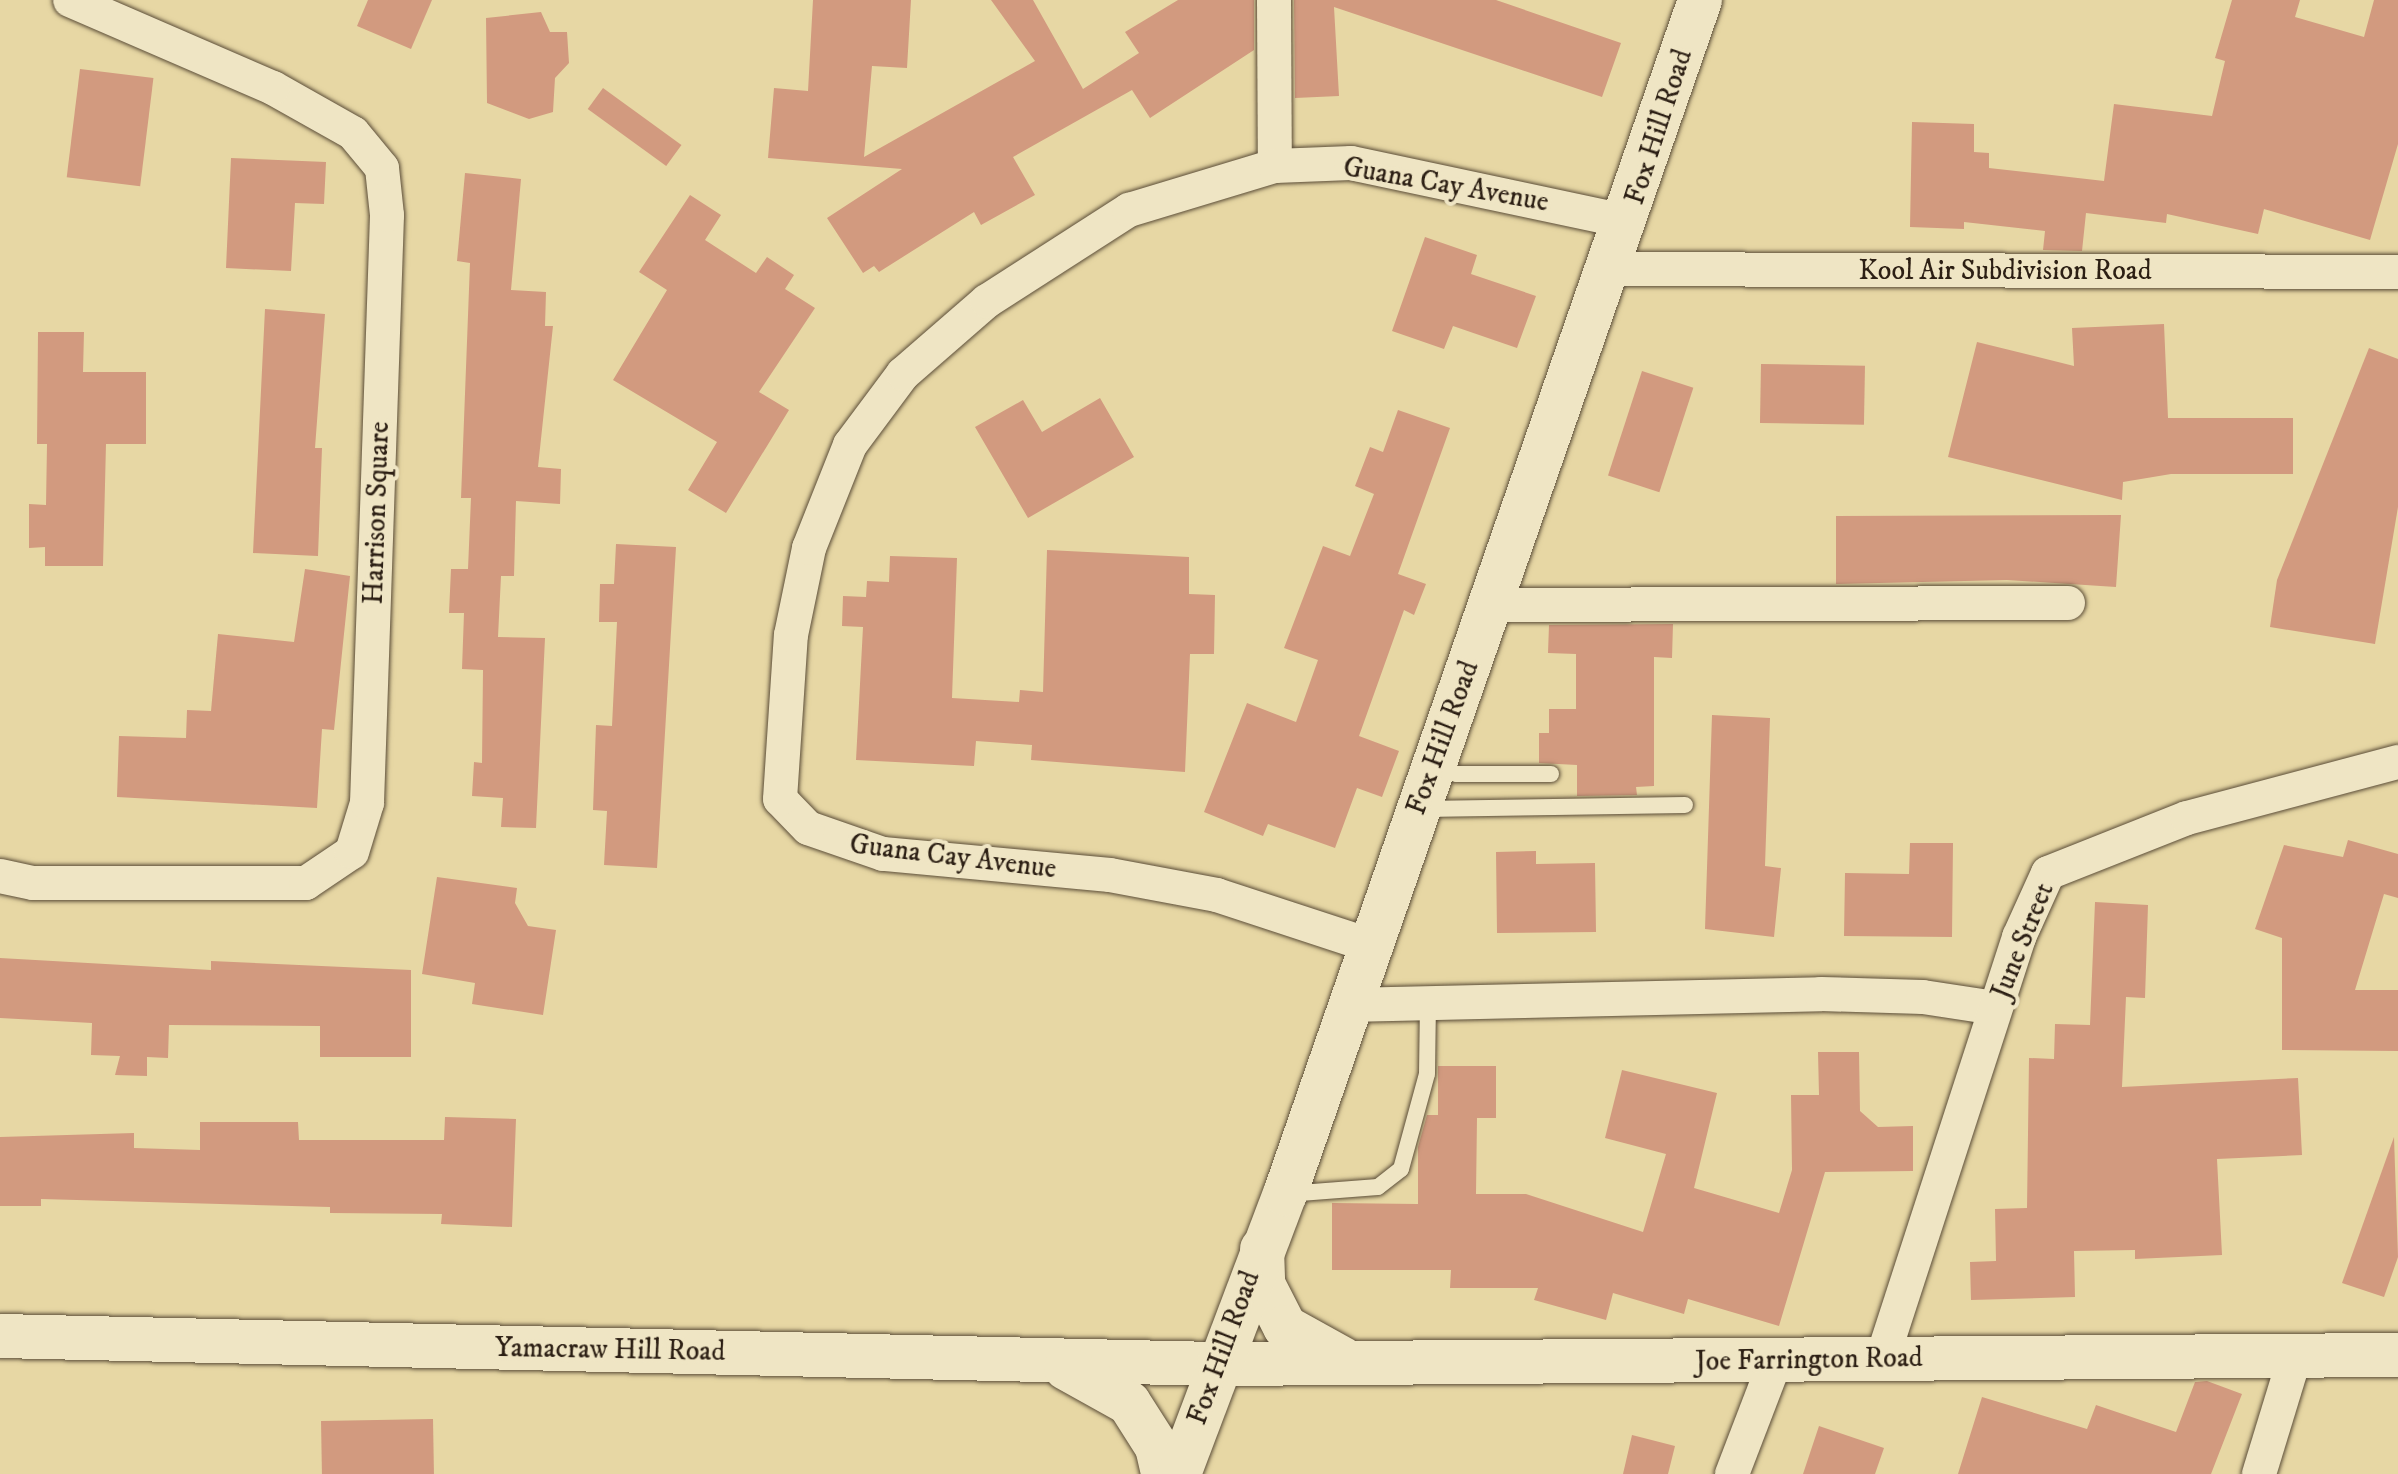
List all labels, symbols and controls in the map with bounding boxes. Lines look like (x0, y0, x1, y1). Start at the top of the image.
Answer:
street label: Fox Hill Road (1618, 45, 1700, 209)
street label: Guana Cay Avenue (1341, 150, 1551, 220)
street label: Kool Air Subdivision Road (1858, 254, 2152, 288)
street label: Harrison Square (357, 421, 397, 605)
street label: Fox Hill Road (1400, 657, 1486, 819)
street label: Guana Cay Avenue (848, 828, 1058, 886)
street label: June Street (1984, 878, 2062, 1004)
street label: Fox Hill Road (1181, 1267, 1267, 1429)
street label: Yamacraw Hill Road (495, 1331, 725, 1369)
street label: Joe Farrington Road (1695, 1341, 1923, 1379)

